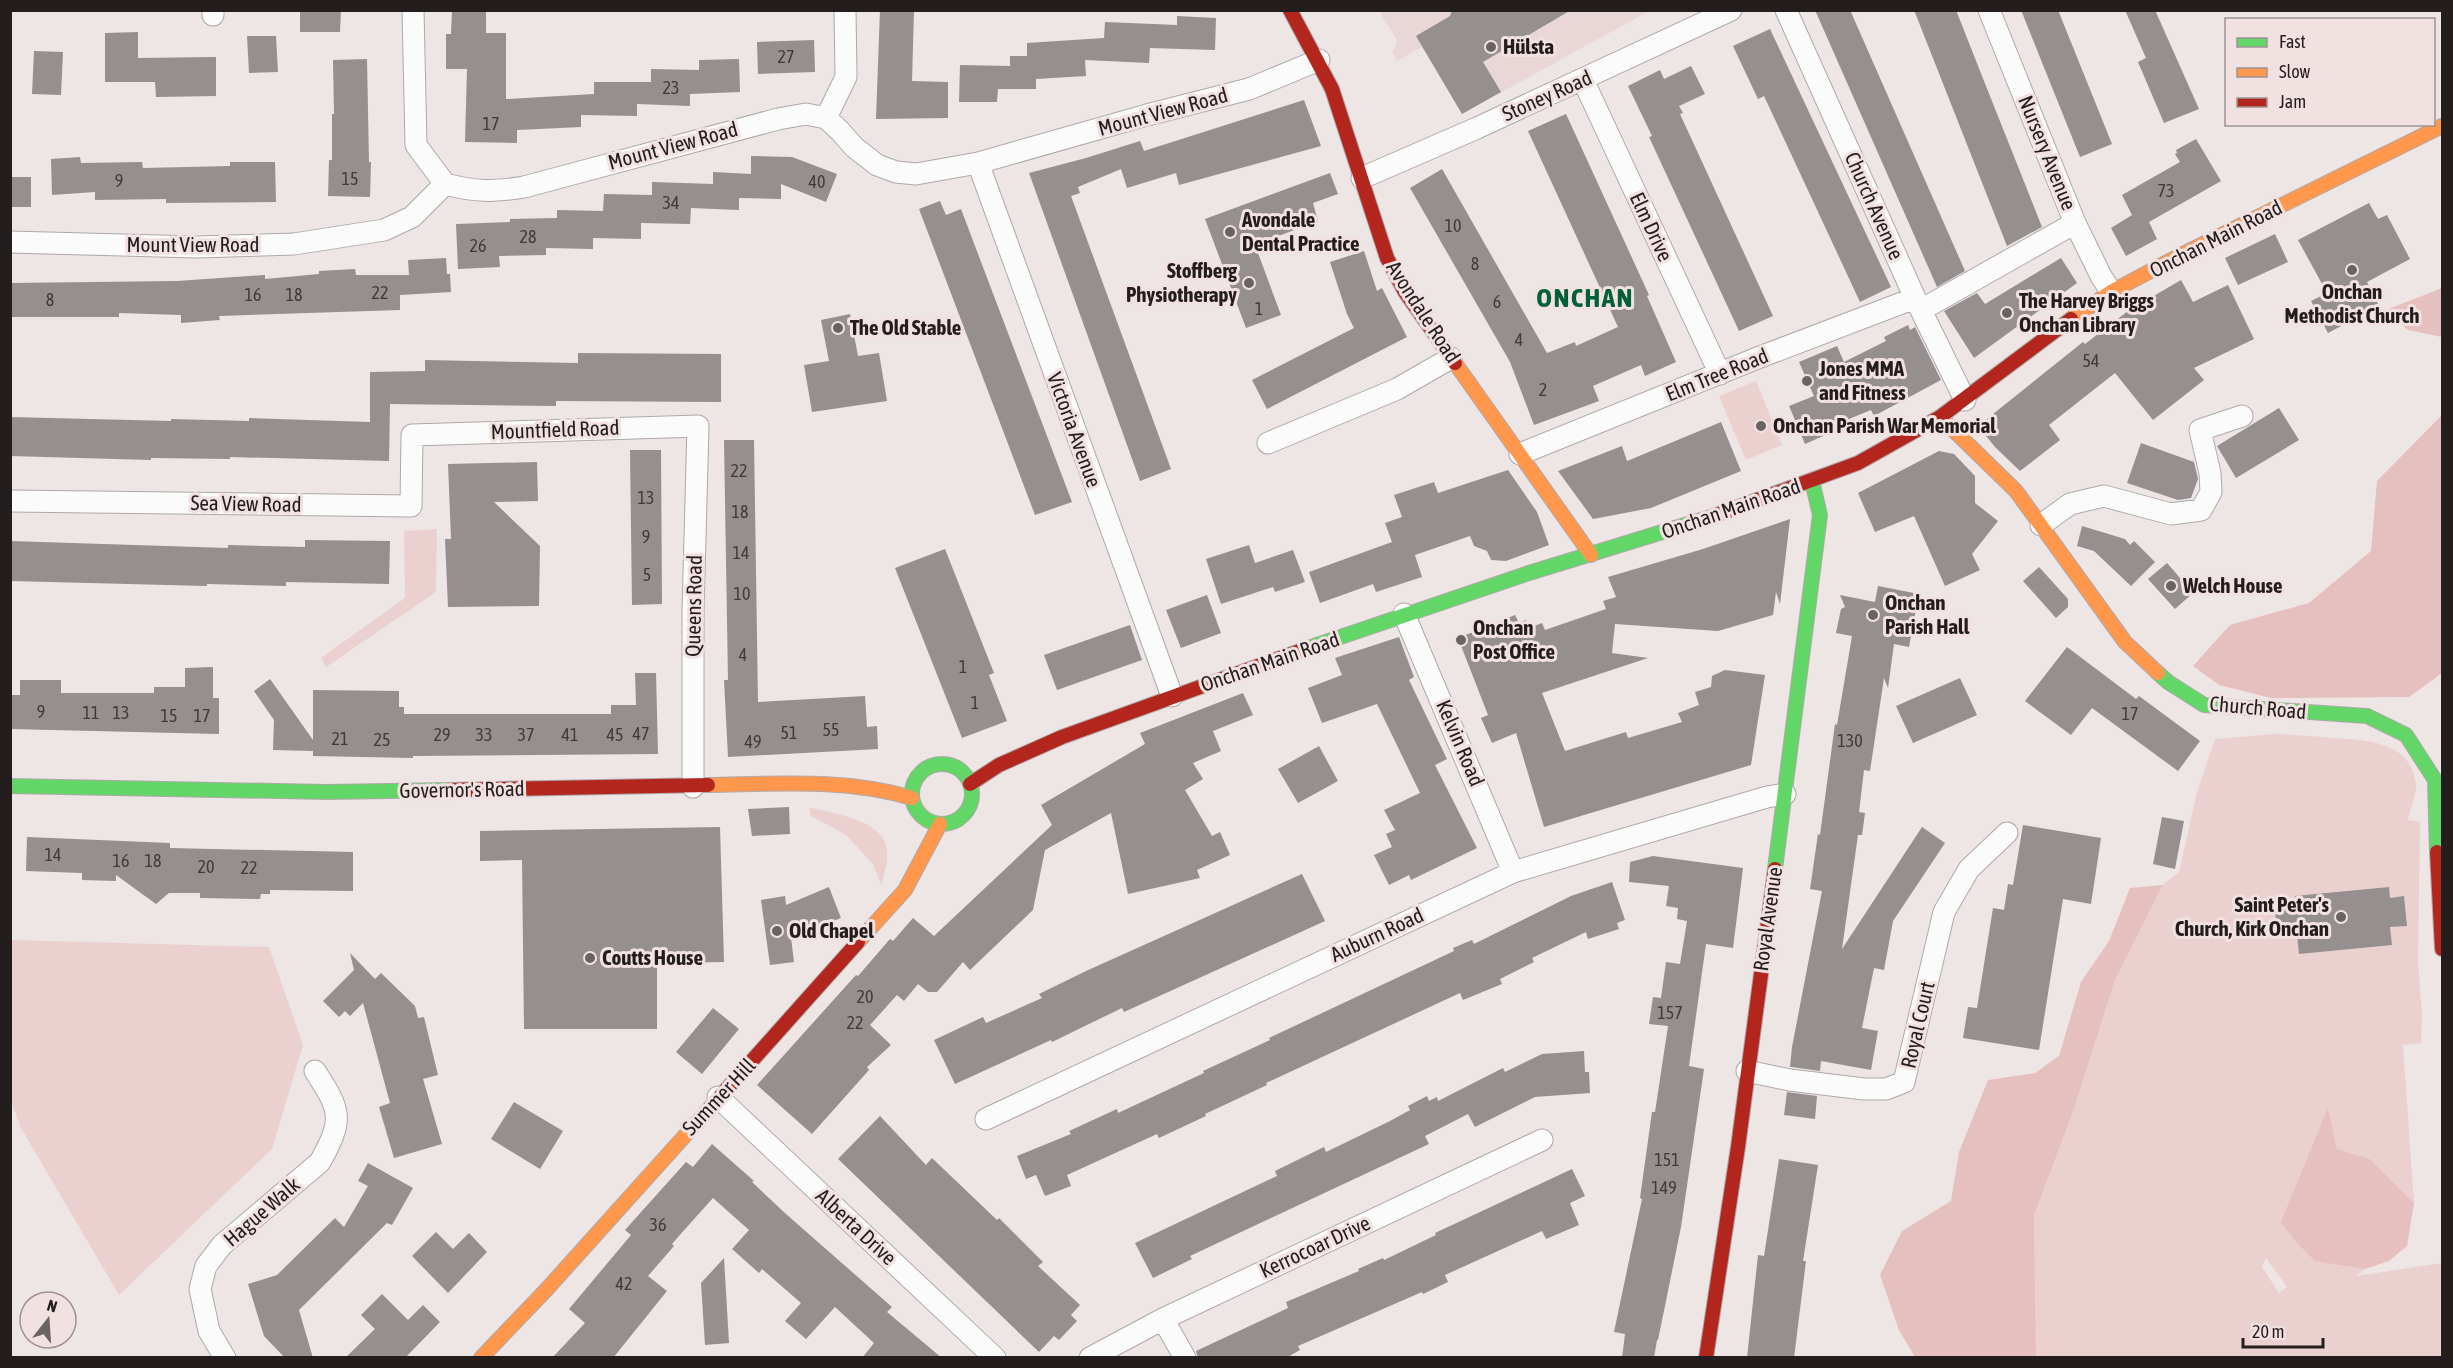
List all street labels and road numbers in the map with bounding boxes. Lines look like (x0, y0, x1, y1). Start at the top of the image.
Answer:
street label: Stoney Road (1498, 65, 1595, 126)
street label: Mount View Road (1095, 82, 1230, 140)
street label: Nursery Avenue (2014, 92, 2082, 213)
street label: Mount View Road (605, 116, 740, 174)
street label: Church Avenue (1841, 148, 1909, 263)
street label: Elm Drive (1626, 188, 1678, 265)
street label: Onchan Main Road (2145, 194, 2286, 282)
street label: Mount View Road (126, 232, 260, 256)
street label: Avondale Road (1382, 256, 1466, 367)
street label: Elm Tree Road (1662, 343, 1771, 406)
street label: Victoria Avenue (1043, 369, 1107, 490)
street label: Mountfield Road (490, 415, 620, 443)
street label: Onchan Main Road (1658, 473, 1803, 543)
street label: Sea View Road (190, 490, 302, 516)
street label: Queens Road (680, 555, 706, 657)
street label: Onchan Main Road (1197, 626, 1342, 696)
street label: Church Road (2209, 691, 2307, 723)
street label: Kelvin Road (1432, 696, 1490, 789)
street label: Governor's Road (399, 776, 525, 802)
street label: Royal Avenue (1748, 865, 1786, 972)
street label: Auburn Road (1326, 902, 1427, 966)
street label: Royal Court (1895, 979, 1939, 1070)
street label: Summer Hill (677, 1053, 760, 1140)
street label: Hague Walk (218, 1172, 304, 1251)
street label: Alberta Drive (812, 1183, 902, 1269)
street label: Kerrocoar Drive (1256, 1210, 1374, 1282)

